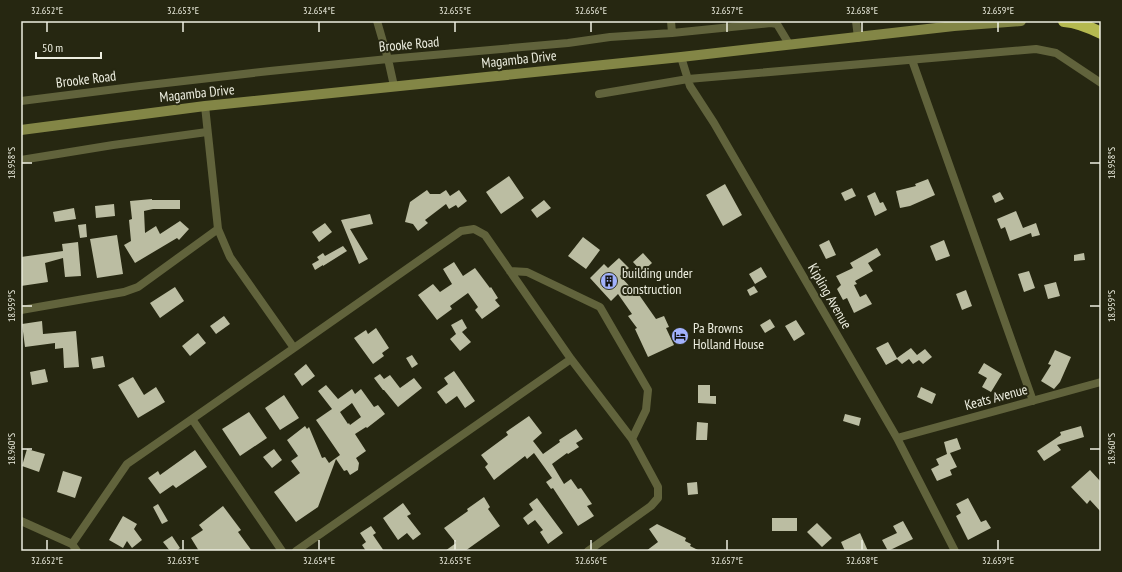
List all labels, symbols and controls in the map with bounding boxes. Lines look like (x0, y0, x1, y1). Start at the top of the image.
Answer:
text: 32.652°E (31, 4, 63, 17)
text: 32.653°E (167, 4, 199, 17)
text: 32.654°E (303, 4, 335, 17)
text: 32.655°E (439, 4, 471, 17)
text: 32.656°E (575, 4, 607, 17)
text: 32.657°E (711, 4, 743, 17)
text: 32.658°E (846, 4, 878, 17)
text: 32.659°E (982, 4, 1014, 17)
street label: Brooke Road (378, 32, 440, 56)
scale bar (36, 34, 101, 60)
text: 50 m (42, 40, 63, 55)
street label: Magamba Drive (481, 46, 558, 72)
street label: Brooke Road (55, 66, 117, 92)
street label: Magamba Drive (159, 80, 236, 106)
text: 18.958°S (5, 147, 18, 179)
text: 18.958°S (1105, 147, 1118, 179)
street label: Kipling Avenue (804, 260, 856, 332)
place label: building under construction (622, 264, 693, 298)
building icon: building under construction (599, 271, 619, 291)
text: 18.959°S (5, 290, 18, 322)
text: 18.959°S (1105, 290, 1118, 322)
place label: Pa Browns Holland House (693, 319, 764, 353)
hotel icon: Pa Browns Holland House (670, 326, 690, 346)
street label: Keats Avenue (963, 380, 1030, 414)
text: 18.960°S (5, 433, 18, 465)
text: 18.960°S (1105, 433, 1118, 465)
text: 32.652°E (31, 554, 63, 567)
text: 32.653°E (167, 554, 199, 567)
text: 32.654°E (303, 554, 335, 567)
text: 32.655°E (439, 554, 471, 567)
text: 32.656°E (575, 554, 607, 567)
text: 32.657°E (711, 554, 743, 567)
text: 32.658°E (846, 554, 878, 567)
text: 32.659°E (982, 554, 1014, 567)

